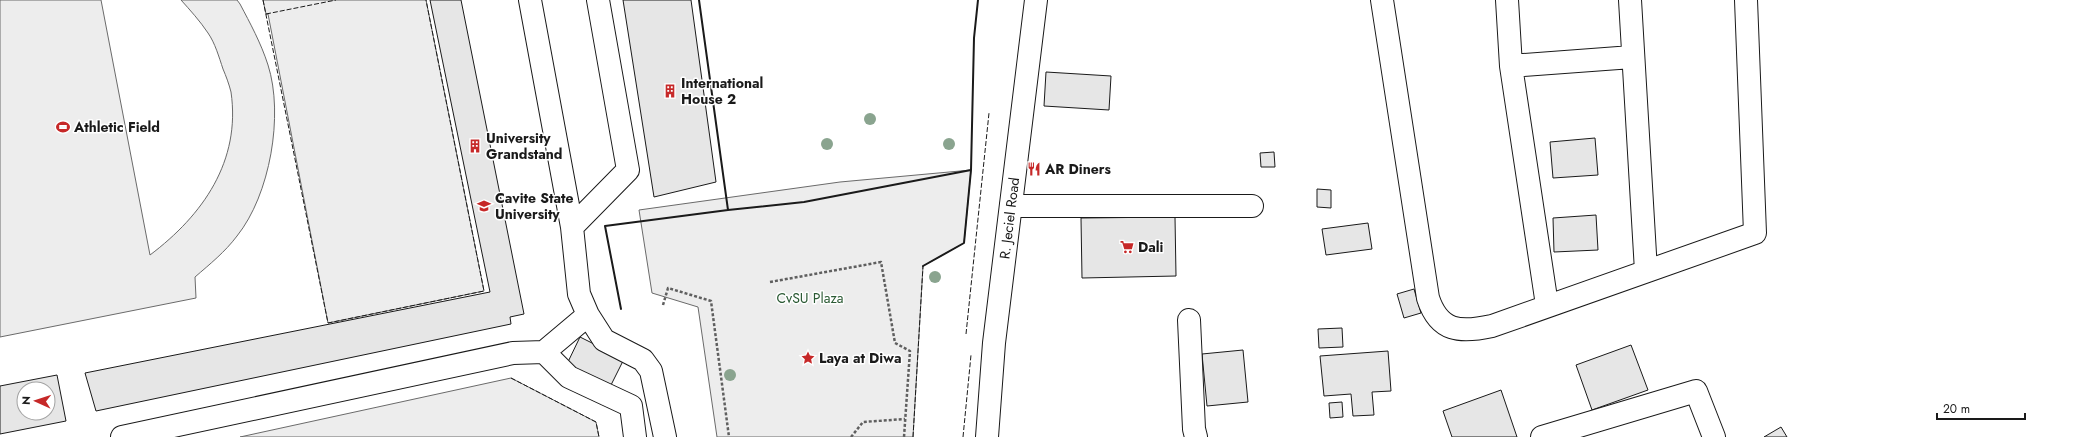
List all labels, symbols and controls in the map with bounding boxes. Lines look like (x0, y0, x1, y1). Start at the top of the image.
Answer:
place label: International House 2 (681, 73, 763, 109)
building icon: International House 2 (662, 83, 678, 99)
place label: Athletic Field (73, 117, 160, 137)
sports icon: Athletic Field (55, 119, 71, 135)
place label: University Grandstand (486, 128, 562, 164)
building icon: University Grandstand (467, 138, 483, 154)
place label: AR Diners (1044, 159, 1111, 179)
restaurant icon: AR Diners (1026, 161, 1042, 177)
street label: R. Jeciel Road (994, 176, 1024, 260)
place label: Cavite State University (495, 188, 573, 224)
school or university icon: Cavite State University (476, 198, 492, 214)
place label: Dali (1138, 237, 1164, 257)
supermarket icon: Dali (1119, 239, 1135, 255)
park label: CvSU Plaza (776, 288, 844, 308)
place label: Laya at Diwa (819, 348, 901, 368)
place icon: Laya at Diwa (800, 350, 816, 366)
north arrow (16, 381, 56, 421)
scale bar (1937, 395, 2025, 421)
text: N (18, 396, 34, 405)
text: 20 m (1943, 400, 1970, 418)

